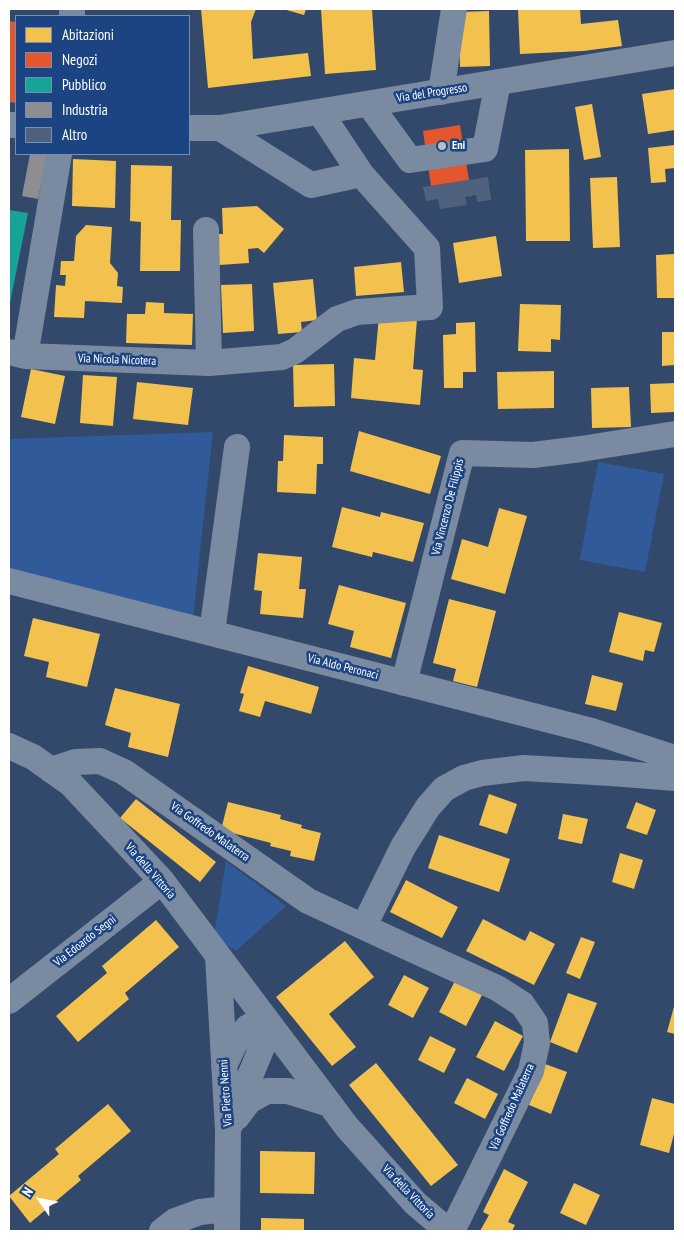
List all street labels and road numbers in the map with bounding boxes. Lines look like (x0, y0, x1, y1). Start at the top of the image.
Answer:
street label: Via del Progresso (396, 80, 468, 106)
street label: Via Nicola Nicotera (78, 351, 156, 369)
street label: Via Vincenzo De Filippis (429, 457, 467, 557)
street label: Via Aldo Peronaci (306, 651, 380, 683)
street label: Via Goffredo Malaterra (168, 799, 252, 865)
street label: Via della Vittoria (122, 840, 178, 902)
street label: Via Edoardo Segni (51, 912, 119, 970)
street label: Via Pietro Nenni (216, 1059, 236, 1127)
street label: Via Goffredo Malaterra (486, 1061, 538, 1153)
street label: Via della Vittoria (379, 1162, 437, 1222)

